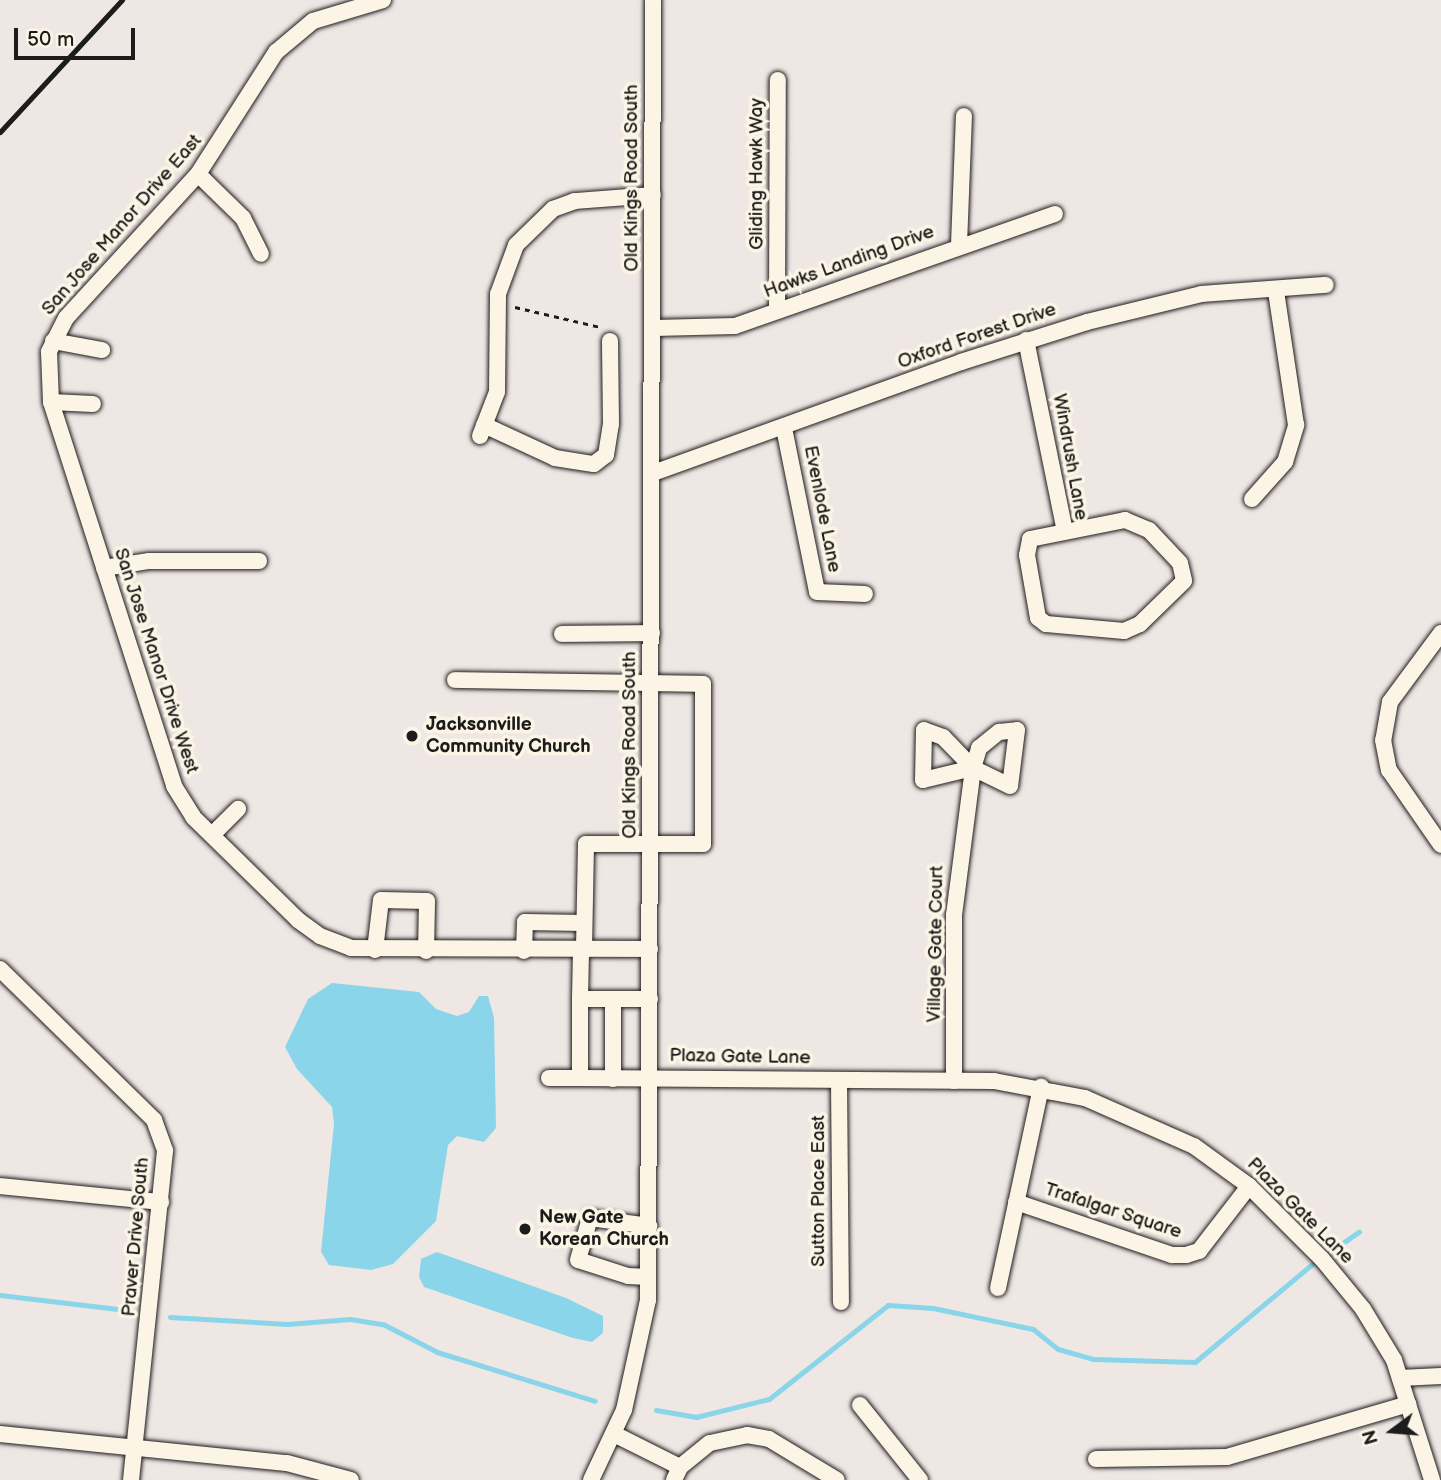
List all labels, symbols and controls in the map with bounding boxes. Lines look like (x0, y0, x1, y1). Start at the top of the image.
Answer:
scale bar (18, 14, 138, 58)
text: 50 m (27, 27, 74, 52)
street label: Old Kings Road South (621, 84, 643, 272)
street label: Gliding Hawk Way (746, 98, 768, 250)
street label: San Jose Manor Drive East (37, 130, 207, 320)
street label: Hawks Landing Drive (761, 221, 937, 303)
street label: Oxford Forest Drive (895, 298, 1059, 374)
street label: Windrush Lane (1048, 392, 1092, 522)
street label: Evenlode Lane (799, 444, 845, 574)
street label: San Jose Manor Drive West (108, 545, 204, 777)
street label: Old Kings Road South (619, 651, 641, 839)
place label: Jacksonville Community Church (426, 714, 591, 758)
marker: Jacksonville Community Church (404, 728, 420, 744)
street label: Village Gate Court (923, 865, 949, 1023)
street label: Plaza Gate Lane (669, 1044, 811, 1070)
street label: Sutton Place East (808, 1115, 830, 1267)
street label: Plaza Gate Lane (1242, 1153, 1358, 1269)
street label: Praver Drive South (118, 1156, 154, 1318)
street label: Trafalgar Square (1041, 1178, 1185, 1244)
place label: New Gate Korean Church (539, 1207, 669, 1251)
marker: New Gate Korean Church (517, 1221, 533, 1237)
north arrow (1357, 1396, 1427, 1466)
text: N (1358, 1427, 1384, 1447)

